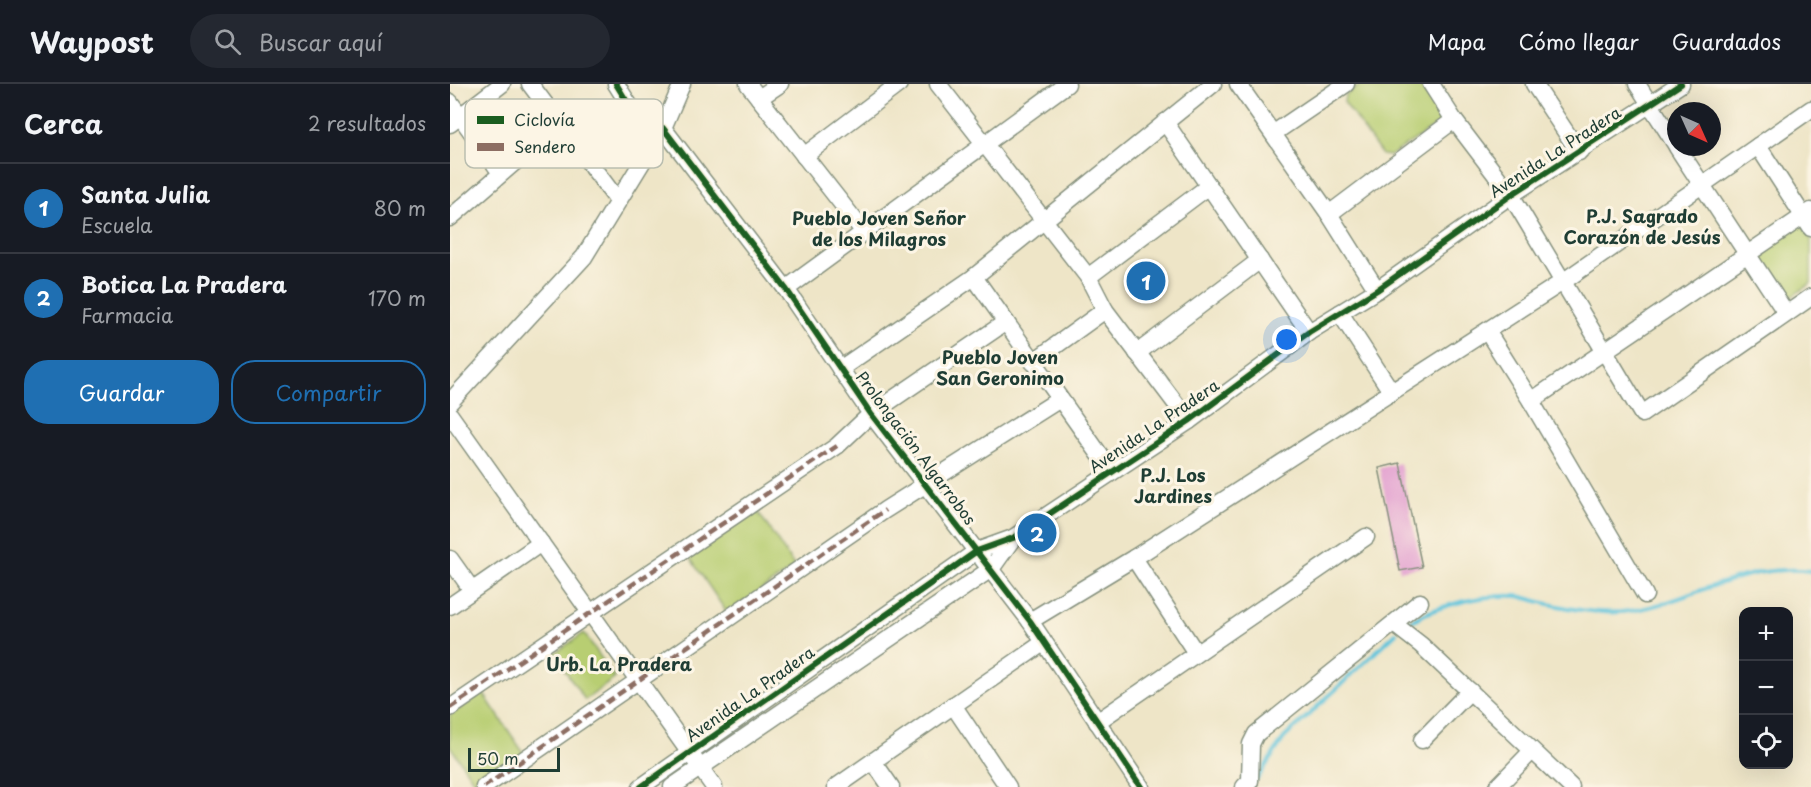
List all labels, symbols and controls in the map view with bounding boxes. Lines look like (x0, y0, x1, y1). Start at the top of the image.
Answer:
search box (190, 14, 610, 68)
text: Waypost (30, 20, 154, 63)
icon: search (211, 25, 244, 58)
text: Buscar aquí (259, 25, 383, 58)
text: Mapa (1428, 25, 1486, 57)
text: Cómo llegar (1519, 25, 1639, 57)
text: Guardados (1672, 25, 1781, 57)
legend (465, 99, 663, 168)
street label: Avenida La Pradera (1484, 100, 1625, 203)
north arrow (1667, 102, 1721, 156)
text: Cerca (24, 104, 103, 143)
text: Ciclovía (514, 107, 575, 131)
text: 2 resultados (308, 108, 426, 138)
text: Sendero (514, 134, 576, 158)
text: Santa Julia (81, 177, 210, 210)
text: 1 (39, 193, 48, 223)
text: 80 m (374, 193, 426, 223)
district label: P.J. Sagrado Corazón de Jesús (1563, 202, 1721, 250)
district label: Pueblo Joven Señor de los Milagros (792, 204, 967, 252)
text: Escuela (81, 210, 153, 240)
pin: 1 (1126, 258, 1166, 304)
text: Botica La Pradera (81, 267, 287, 300)
text: 2 (36, 283, 51, 313)
text: 170 m (368, 283, 426, 313)
text: Farmacia (81, 300, 173, 330)
your location (1272, 325, 1301, 354)
district label: Pueblo Joven San Geronimo (936, 343, 1064, 391)
button: Guardar (24, 360, 219, 424)
button: Compartir (231, 360, 426, 424)
street label: Prolongación Algarrobos (851, 365, 983, 529)
street label: Avenida La Pradera (1083, 373, 1223, 478)
district label: P.J. Los Jardines (1134, 461, 1212, 509)
pin: 2 (1018, 510, 1056, 556)
map controls (1739, 607, 1793, 769)
button: + (1739, 607, 1793, 661)
street label: Avenida La Pradera (680, 640, 819, 747)
district label: Urb. La Pradera (546, 650, 693, 677)
button: − (1739, 661, 1793, 715)
button: locate (1739, 715, 1793, 769)
scale bar (468, 745, 560, 772)
text: 50 m (477, 746, 518, 770)

